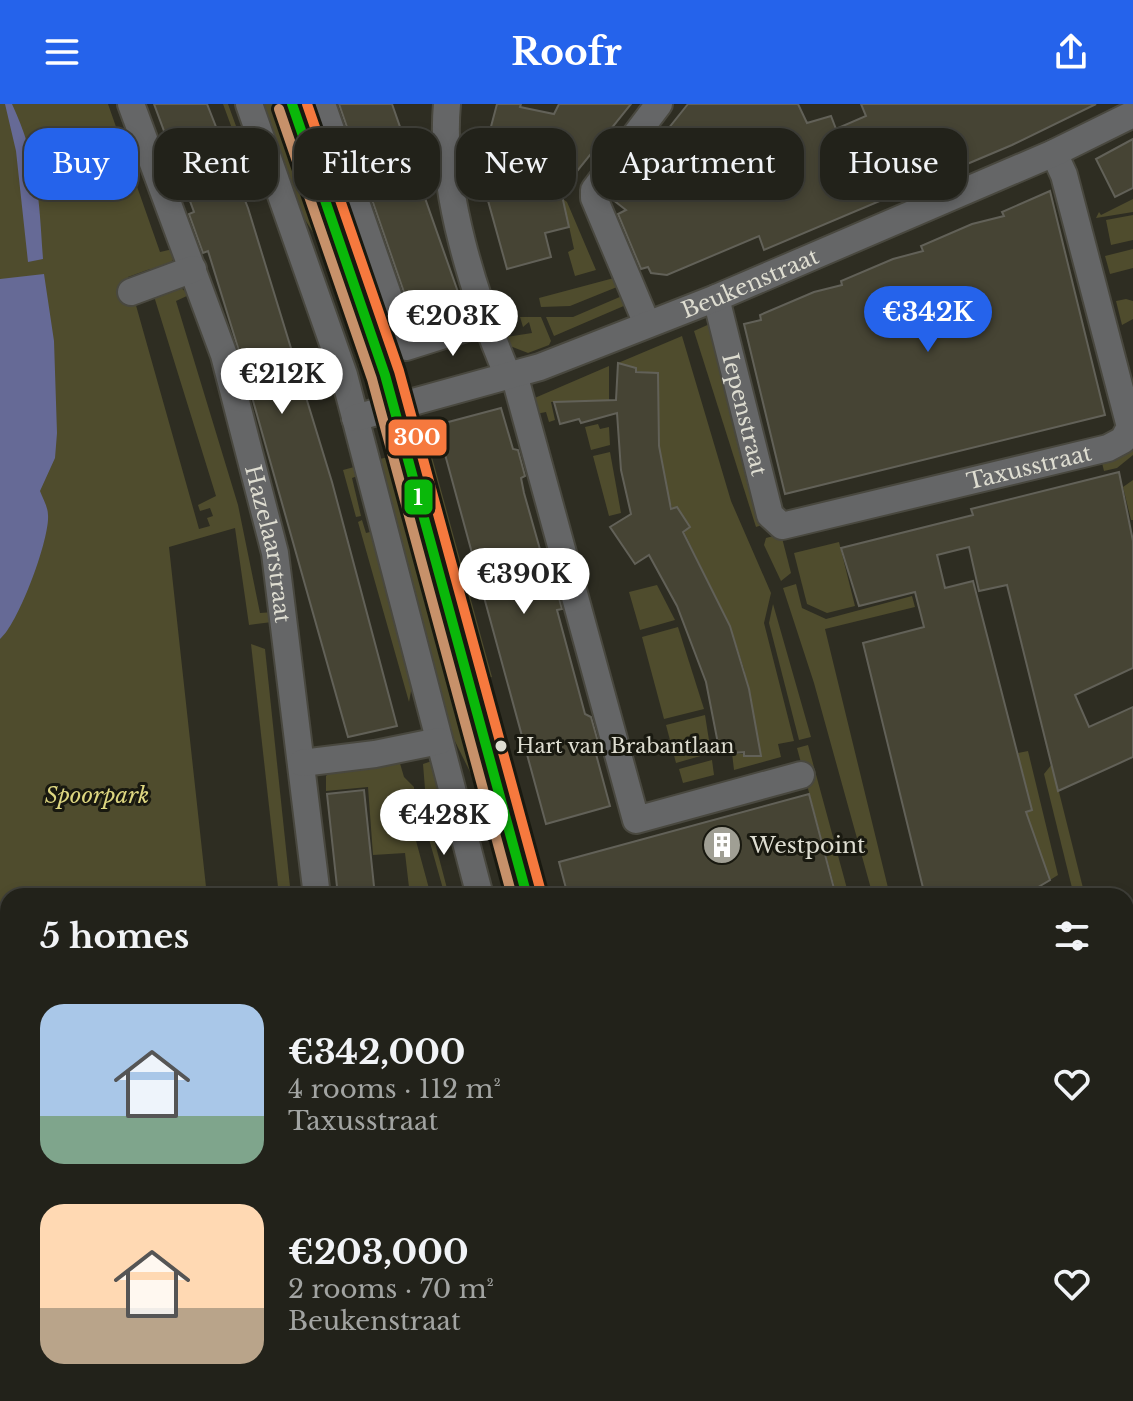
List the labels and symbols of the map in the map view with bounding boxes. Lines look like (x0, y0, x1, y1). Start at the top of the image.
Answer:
street label: Beukenstraat (677, 242, 823, 324)
pin: €342K (872, 286, 984, 354)
pin: €203K (397, 290, 509, 358)
pin: €212K (226, 348, 338, 416)
street label: Iepenstraat (717, 350, 773, 479)
line badge: 300 (387, 418, 448, 457)
text: 300 (393, 424, 441, 451)
street label: Taxusstraat (964, 439, 1095, 495)
street label: Hazelaarstraat (239, 462, 297, 625)
line badge: 1 (403, 478, 434, 516)
text: 1 (413, 484, 423, 511)
pin: €390K (468, 548, 580, 616)
place label: Hart van Brabantlaan (516, 734, 735, 758)
marker: Hart van Brabantlaan (493, 738, 509, 754)
park label: Spoorpark (45, 782, 149, 809)
pin: €428K (388, 789, 500, 857)
building icon: Westpoint (701, 824, 743, 866)
place label: Westpoint (749, 832, 866, 859)

